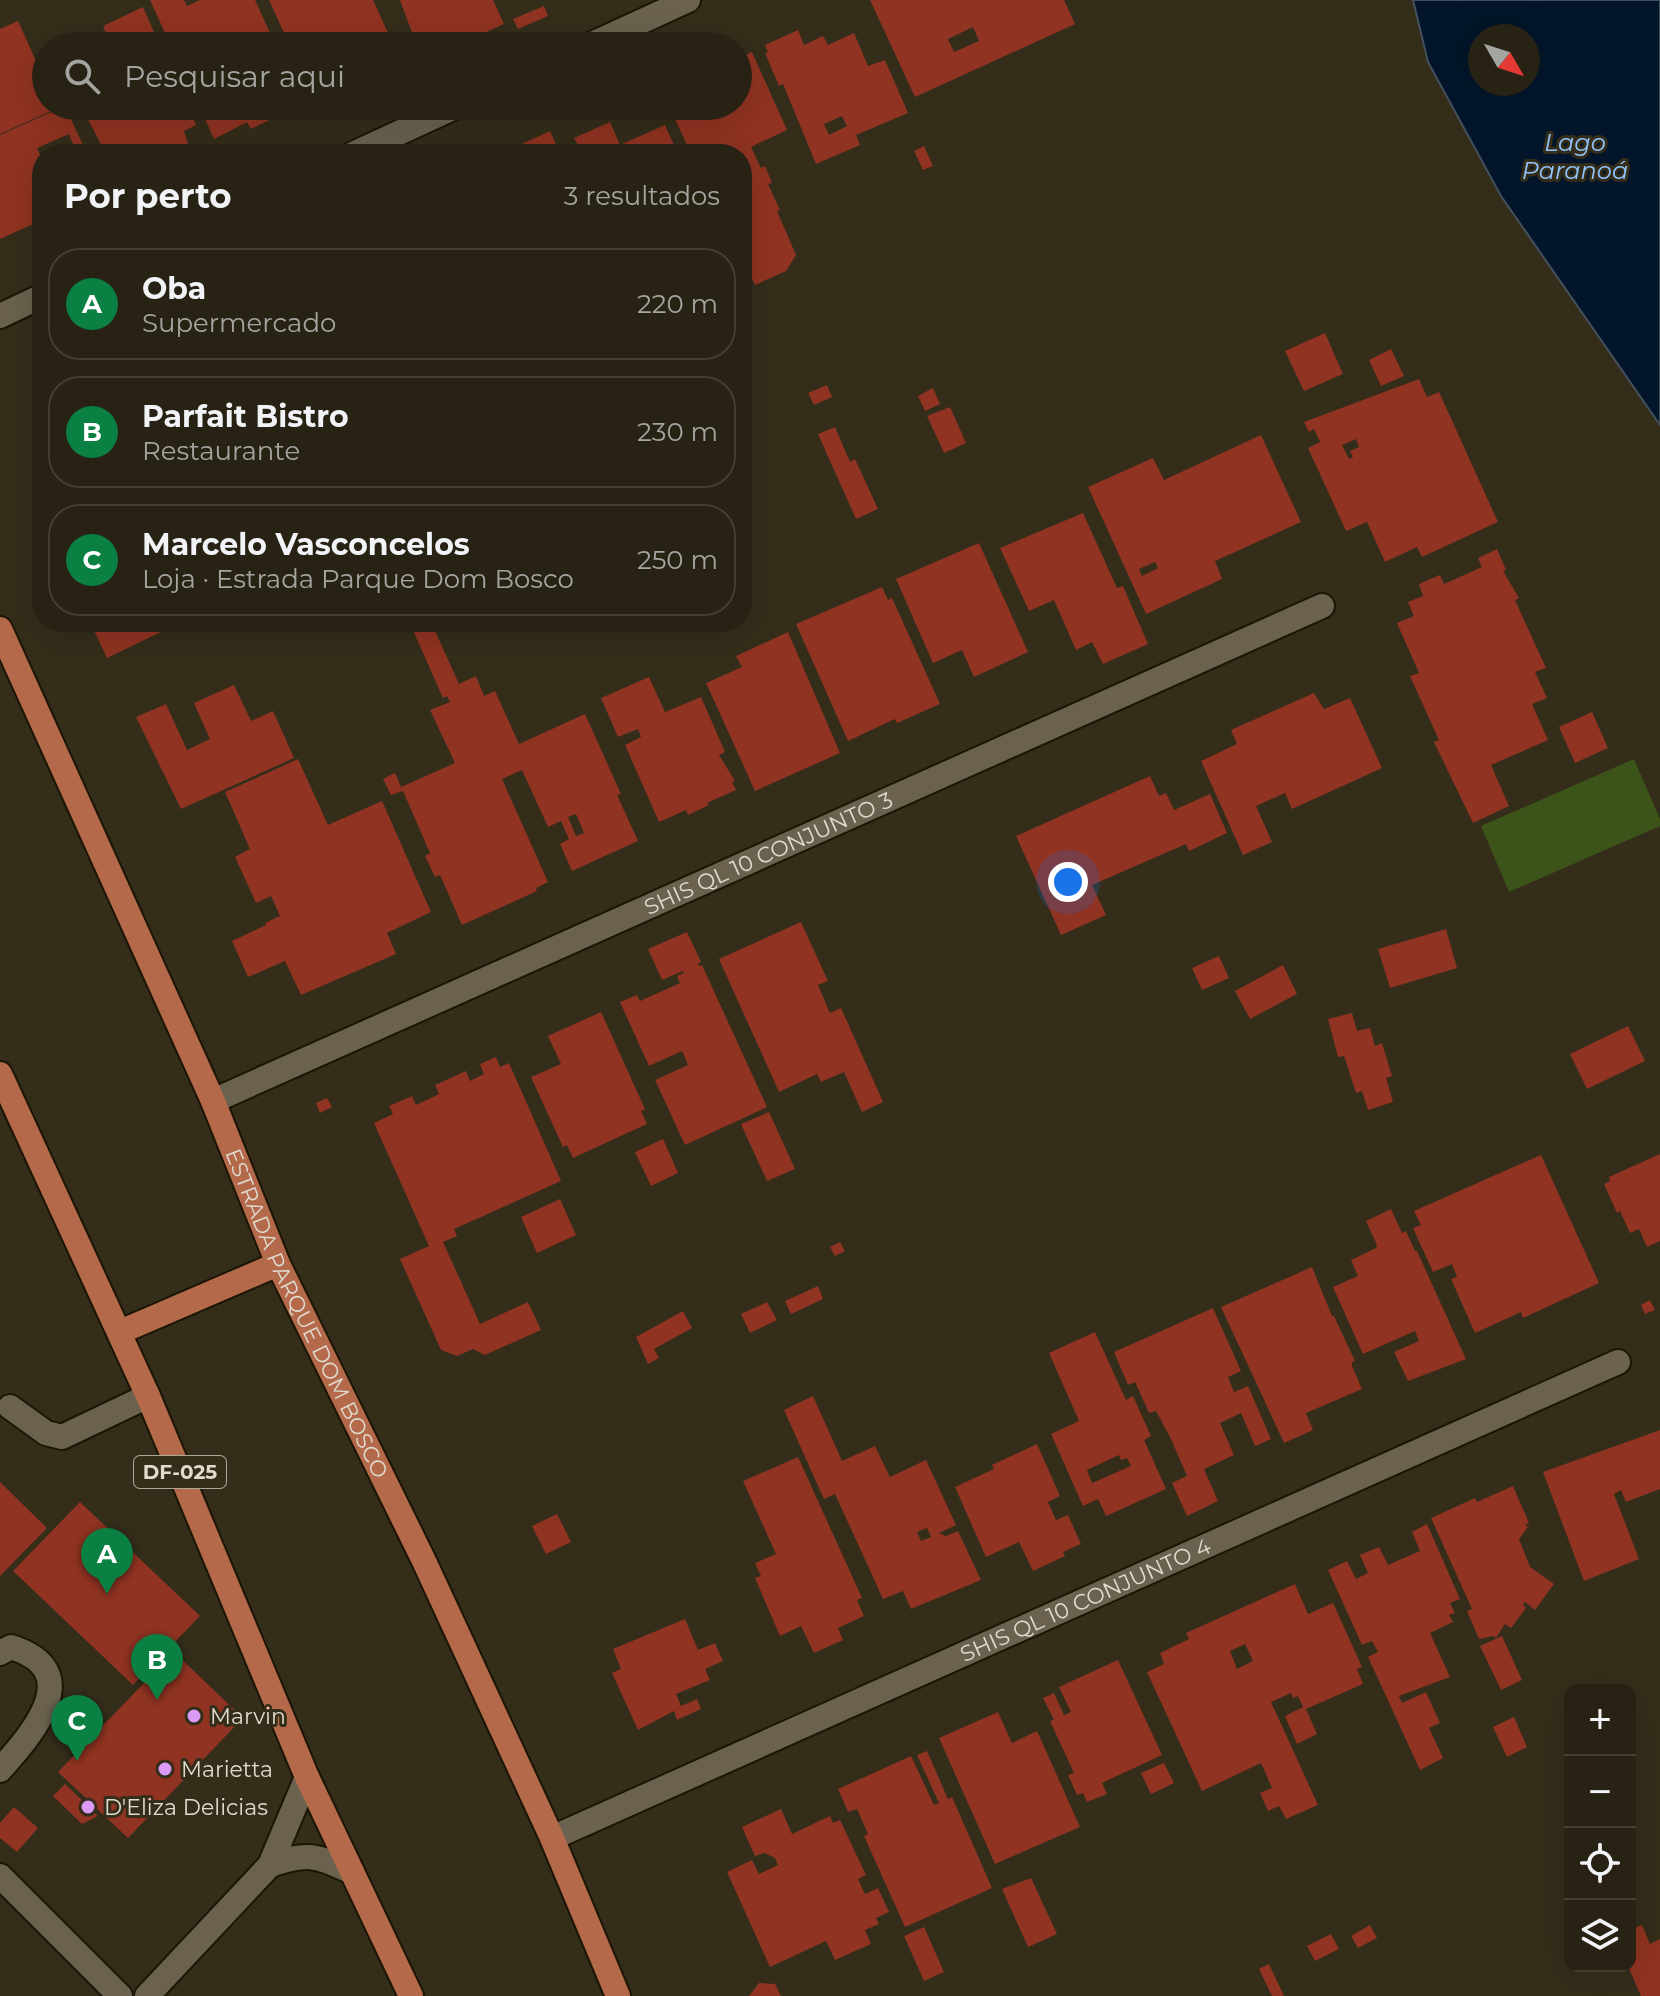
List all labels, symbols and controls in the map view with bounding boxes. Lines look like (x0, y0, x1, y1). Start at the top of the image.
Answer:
north arrow (1468, 24, 1540, 96)
search box (32, 32, 752, 120)
icon: search (60, 54, 104, 98)
text: Pesquisar aqui (124, 58, 345, 95)
water label: Lago Paranoá (1522, 128, 1628, 185)
text: Por perto (64, 175, 232, 217)
text: 3 resultados (564, 180, 720, 212)
text: Oba (142, 270, 206, 307)
text: A (82, 288, 102, 320)
text: 220 m (637, 288, 718, 320)
text: Supermercado (142, 307, 336, 339)
text: Parfait Bistro (142, 398, 349, 435)
text: B (82, 416, 102, 448)
text: 230 m (637, 416, 718, 448)
text: Restaurante (142, 435, 300, 467)
text: Marcelo Vasconcelos (142, 526, 470, 563)
text: C (83, 544, 101, 576)
text: 250 m (637, 544, 718, 576)
text: Loja · Estrada Parque Dom Bosco (142, 563, 574, 595)
street label: SHIS QL 10 CONJUNTO 3 (640, 786, 897, 920)
your location (1048, 862, 1088, 902)
street label: ESTRADA PARQUE DOM BOSCO (220, 1144, 395, 1482)
road number: DF-025 (134, 1456, 226, 1488)
pin: A (81, 1528, 133, 1594)
street label: SHIS QL 10 CONJUNTO 4 (956, 1532, 1215, 1668)
pin: B (131, 1634, 183, 1700)
map controls (1564, 1684, 1636, 1972)
button: + (1564, 1684, 1636, 1756)
pin: C (51, 1695, 103, 1761)
place label: Marvin (210, 1703, 286, 1730)
marker: Marvin (185, 1707, 203, 1725)
place label: Marietta (181, 1756, 273, 1783)
button: − (1564, 1756, 1636, 1828)
marker: Marietta (156, 1760, 174, 1778)
place label: D'Eliza Delicias (104, 1794, 268, 1821)
marker: D'Eliza Delicias (79, 1798, 97, 1816)
button: locate (1564, 1828, 1636, 1900)
button: layers (1564, 1900, 1636, 1972)

